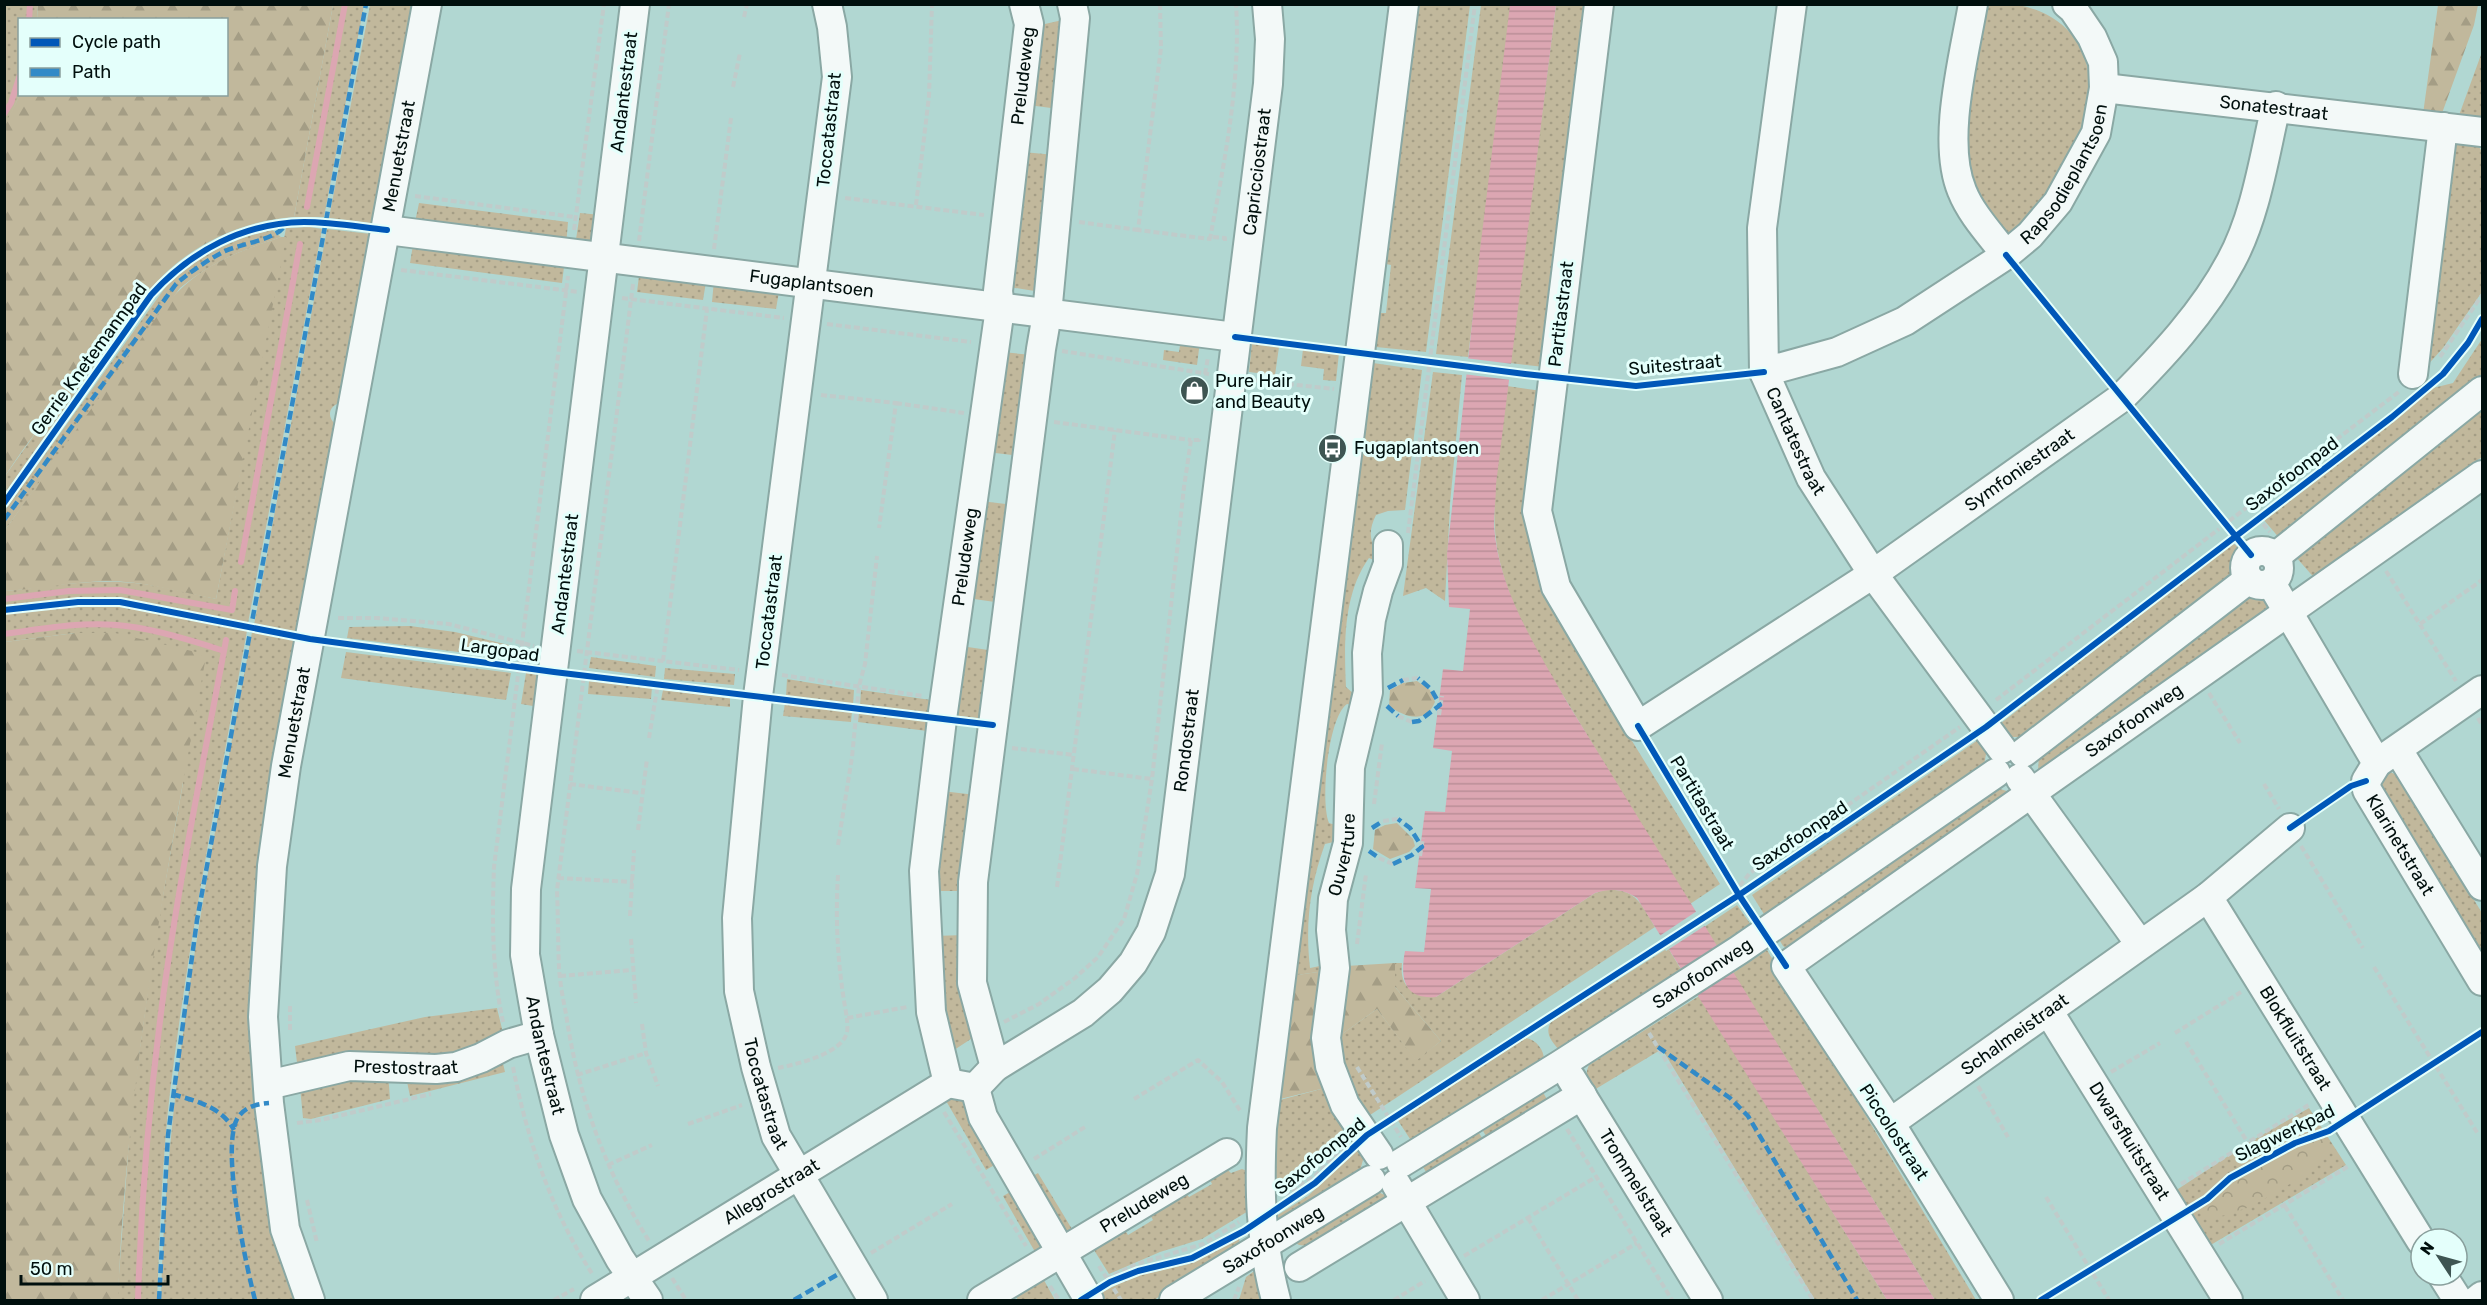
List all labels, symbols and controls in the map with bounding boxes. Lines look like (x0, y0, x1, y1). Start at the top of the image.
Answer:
legend (18, 18, 228, 96)
street label: Preludeweg (1006, 25, 1040, 126)
street label: Andantestraat (606, 30, 642, 154)
text: Cycle path (72, 31, 161, 53)
text: Path (72, 61, 111, 83)
street label: Toccatastraat (812, 71, 846, 189)
street label: Sonatestraat (2218, 91, 2329, 125)
street label: Menuetstraat (378, 99, 420, 214)
street label: Rapsodieplantsoen (2016, 102, 2112, 249)
street label: Capricciostraat (1238, 107, 1276, 237)
street label: Partitastraat (1544, 260, 1578, 368)
street label: Fugaplantsoen (748, 265, 875, 302)
street label: Gerrie Knetemannpad (26, 279, 152, 439)
street label: Suitestraat (1628, 350, 1722, 380)
place label: Pure Hair and Beauty (1215, 370, 1311, 413)
shop icon: Pure Hair and Beauty (1178, 375, 1210, 407)
street label: Cantatestraat (1761, 384, 1830, 499)
street label: Symfoniestraat (1960, 424, 2079, 516)
bus stop icon: Fugaplantsoen (1317, 432, 1349, 464)
street label: Saxofoonpad (2241, 432, 2343, 516)
place label: Fugaplantsoen (1354, 437, 1479, 459)
street label: Preludeweg (947, 506, 983, 607)
street label: Andantestraat (547, 512, 583, 636)
street label: Toccatastraat (751, 553, 787, 671)
street label: Largopad (459, 634, 541, 666)
street label: Menuetstraat (273, 665, 315, 780)
street label: Saxofoonweg (2081, 679, 2187, 762)
street label: Rondostraat (1169, 688, 1204, 793)
street label: Partitastraat (1665, 752, 1739, 854)
street label: Klarinetstraat (2361, 790, 2439, 899)
street label: Saxofoonpad (1748, 796, 1852, 876)
street label: Ouverture (1323, 813, 1360, 898)
street label: Saxofoonweg (1648, 933, 1756, 1014)
street label: Blokfluitstraat (2255, 982, 2336, 1094)
street label: Schalmeistraat (1957, 989, 2073, 1080)
street label: Andantestraat (521, 994, 569, 1117)
street label: Toccatastraat (739, 1036, 793, 1154)
street label: Prestostraat (353, 1055, 459, 1080)
street label: Dwarsfluitstraat (2084, 1078, 2174, 1204)
street label: Piccolostraat (1855, 1080, 1933, 1184)
street label: Slagwerkpad (2232, 1099, 2338, 1167)
street label: Saxofoonpad (1270, 1113, 1370, 1199)
street label: Trommelstraat (1594, 1125, 1677, 1240)
street label: Allegrostraat (719, 1154, 823, 1229)
street label: Preludeweg (1096, 1168, 1192, 1238)
street label: Saxofoonweg (1219, 1201, 1328, 1279)
north arrow (2409, 1227, 2469, 1287)
text: N (2416, 1238, 2438, 1259)
scale bar (21, 1248, 168, 1286)
text: 50 m (30, 1258, 73, 1280)

